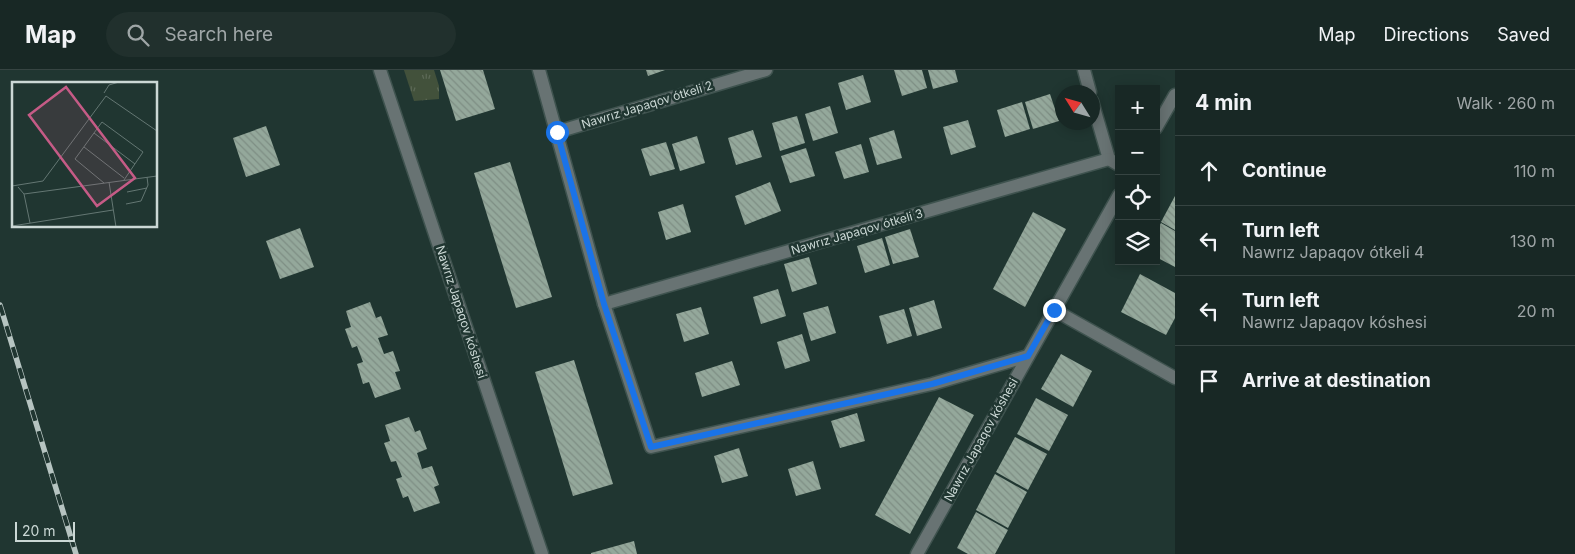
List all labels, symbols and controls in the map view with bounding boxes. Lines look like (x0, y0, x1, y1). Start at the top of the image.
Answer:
search box (106, 12, 456, 57)
text: Map (25, 20, 76, 49)
icon: search (124, 21, 152, 49)
text: Search here (164, 23, 273, 46)
text: Map (1318, 24, 1356, 45)
text: Directions (1384, 24, 1469, 45)
text: Saved (1497, 24, 1550, 45)
street label: Nawrız Japaqov ótkeli 2 (579, 77, 714, 132)
inset map (12, 82, 158, 228)
north arrow (1055, 85, 1100, 130)
map controls (1115, 85, 1160, 265)
button: + (1115, 85, 1160, 130)
text: 4 min (1195, 90, 1252, 115)
text: Walk · 260 m (1457, 93, 1555, 113)
route start (546, 121, 569, 144)
button: − (1115, 130, 1160, 175)
icon: ahead (1195, 157, 1223, 185)
text: Continue (1242, 159, 1327, 182)
text: 110 m (1513, 161, 1555, 181)
button: locate (1115, 175, 1160, 220)
street label: Nawrız Japaqov ótkeli 3 (789, 206, 925, 258)
text: Turn left (1242, 219, 1320, 242)
button: layers (1115, 220, 1160, 265)
icon: left (1195, 227, 1223, 255)
text: 130 m (1510, 231, 1555, 251)
text: Nawrız Japaqov ótkeli 4 (1242, 242, 1424, 262)
street label: Nawrız Japaqov kóshesi (433, 244, 490, 380)
text: Turn left (1242, 289, 1320, 312)
icon: left (1195, 297, 1223, 325)
route end (1043, 299, 1066, 322)
text: 20 m (1517, 301, 1555, 321)
text: Nawrız Japaqov kóshesi (1242, 312, 1427, 332)
icon: arrive (1195, 367, 1223, 395)
text: Arrive at destination (1242, 369, 1431, 392)
street label: Nawrız Japaqov kóshesi (940, 375, 1021, 504)
scale bar (15, 519, 75, 542)
text: 20 m (22, 522, 56, 539)

